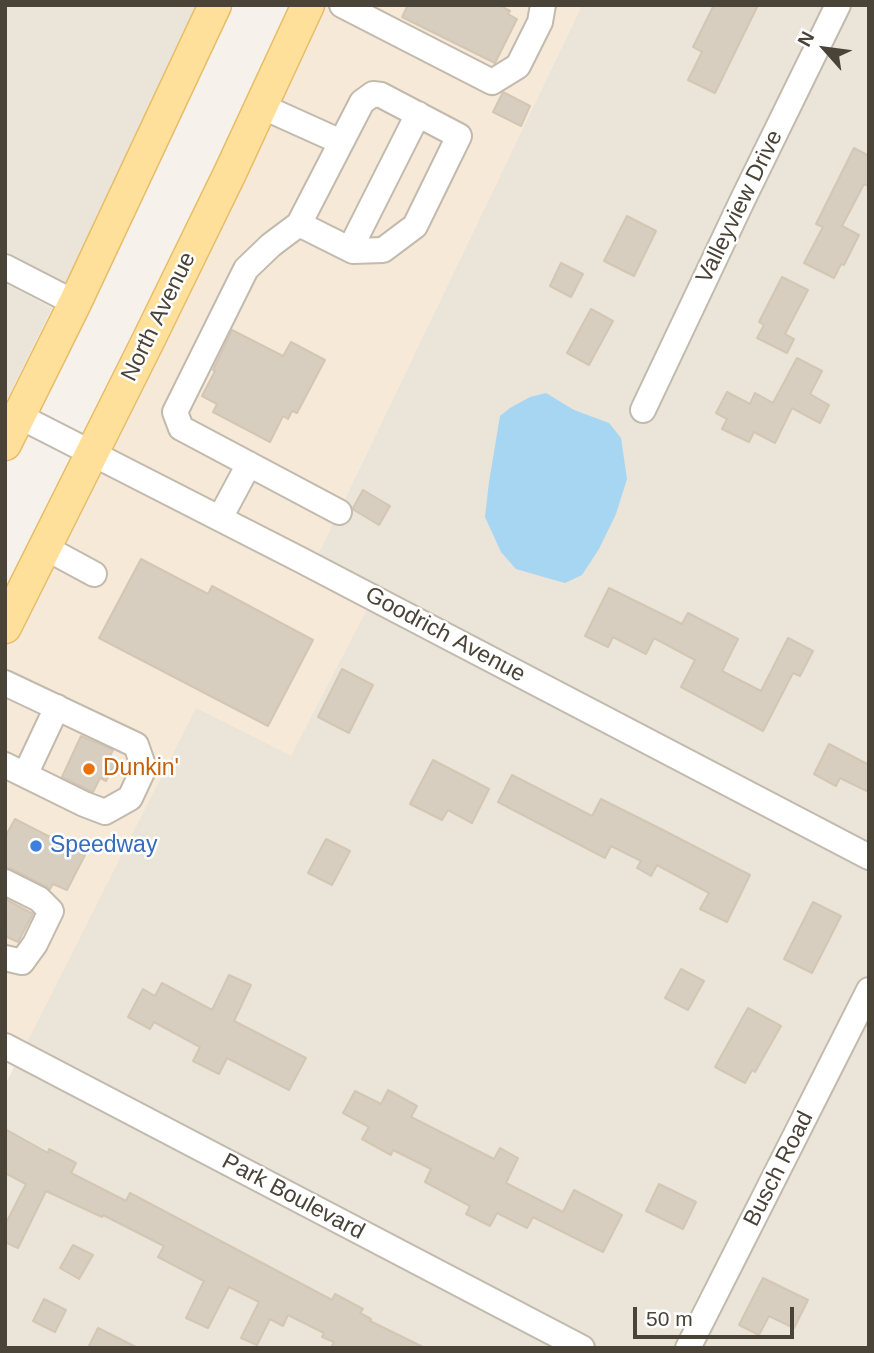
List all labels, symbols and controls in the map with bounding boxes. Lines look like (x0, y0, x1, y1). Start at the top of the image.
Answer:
north arrow (790, 14, 860, 84)
text: N (794, 28, 819, 50)
street label: Valleyview Drive (691, 126, 789, 288)
street label: North Avenue (116, 248, 202, 386)
street label: Goodrich Avenue (360, 581, 530, 689)
place label: Dunkin' (103, 755, 179, 783)
marker: Dunkin' (81, 761, 97, 777)
place label: Speedway (50, 832, 157, 860)
marker: Speedway (28, 838, 44, 854)
street label: Busch Road (738, 1107, 820, 1231)
street label: Park Boulevard (217, 1148, 369, 1246)
scale bar (636, 1294, 797, 1338)
text: 50 m (646, 1307, 693, 1330)

